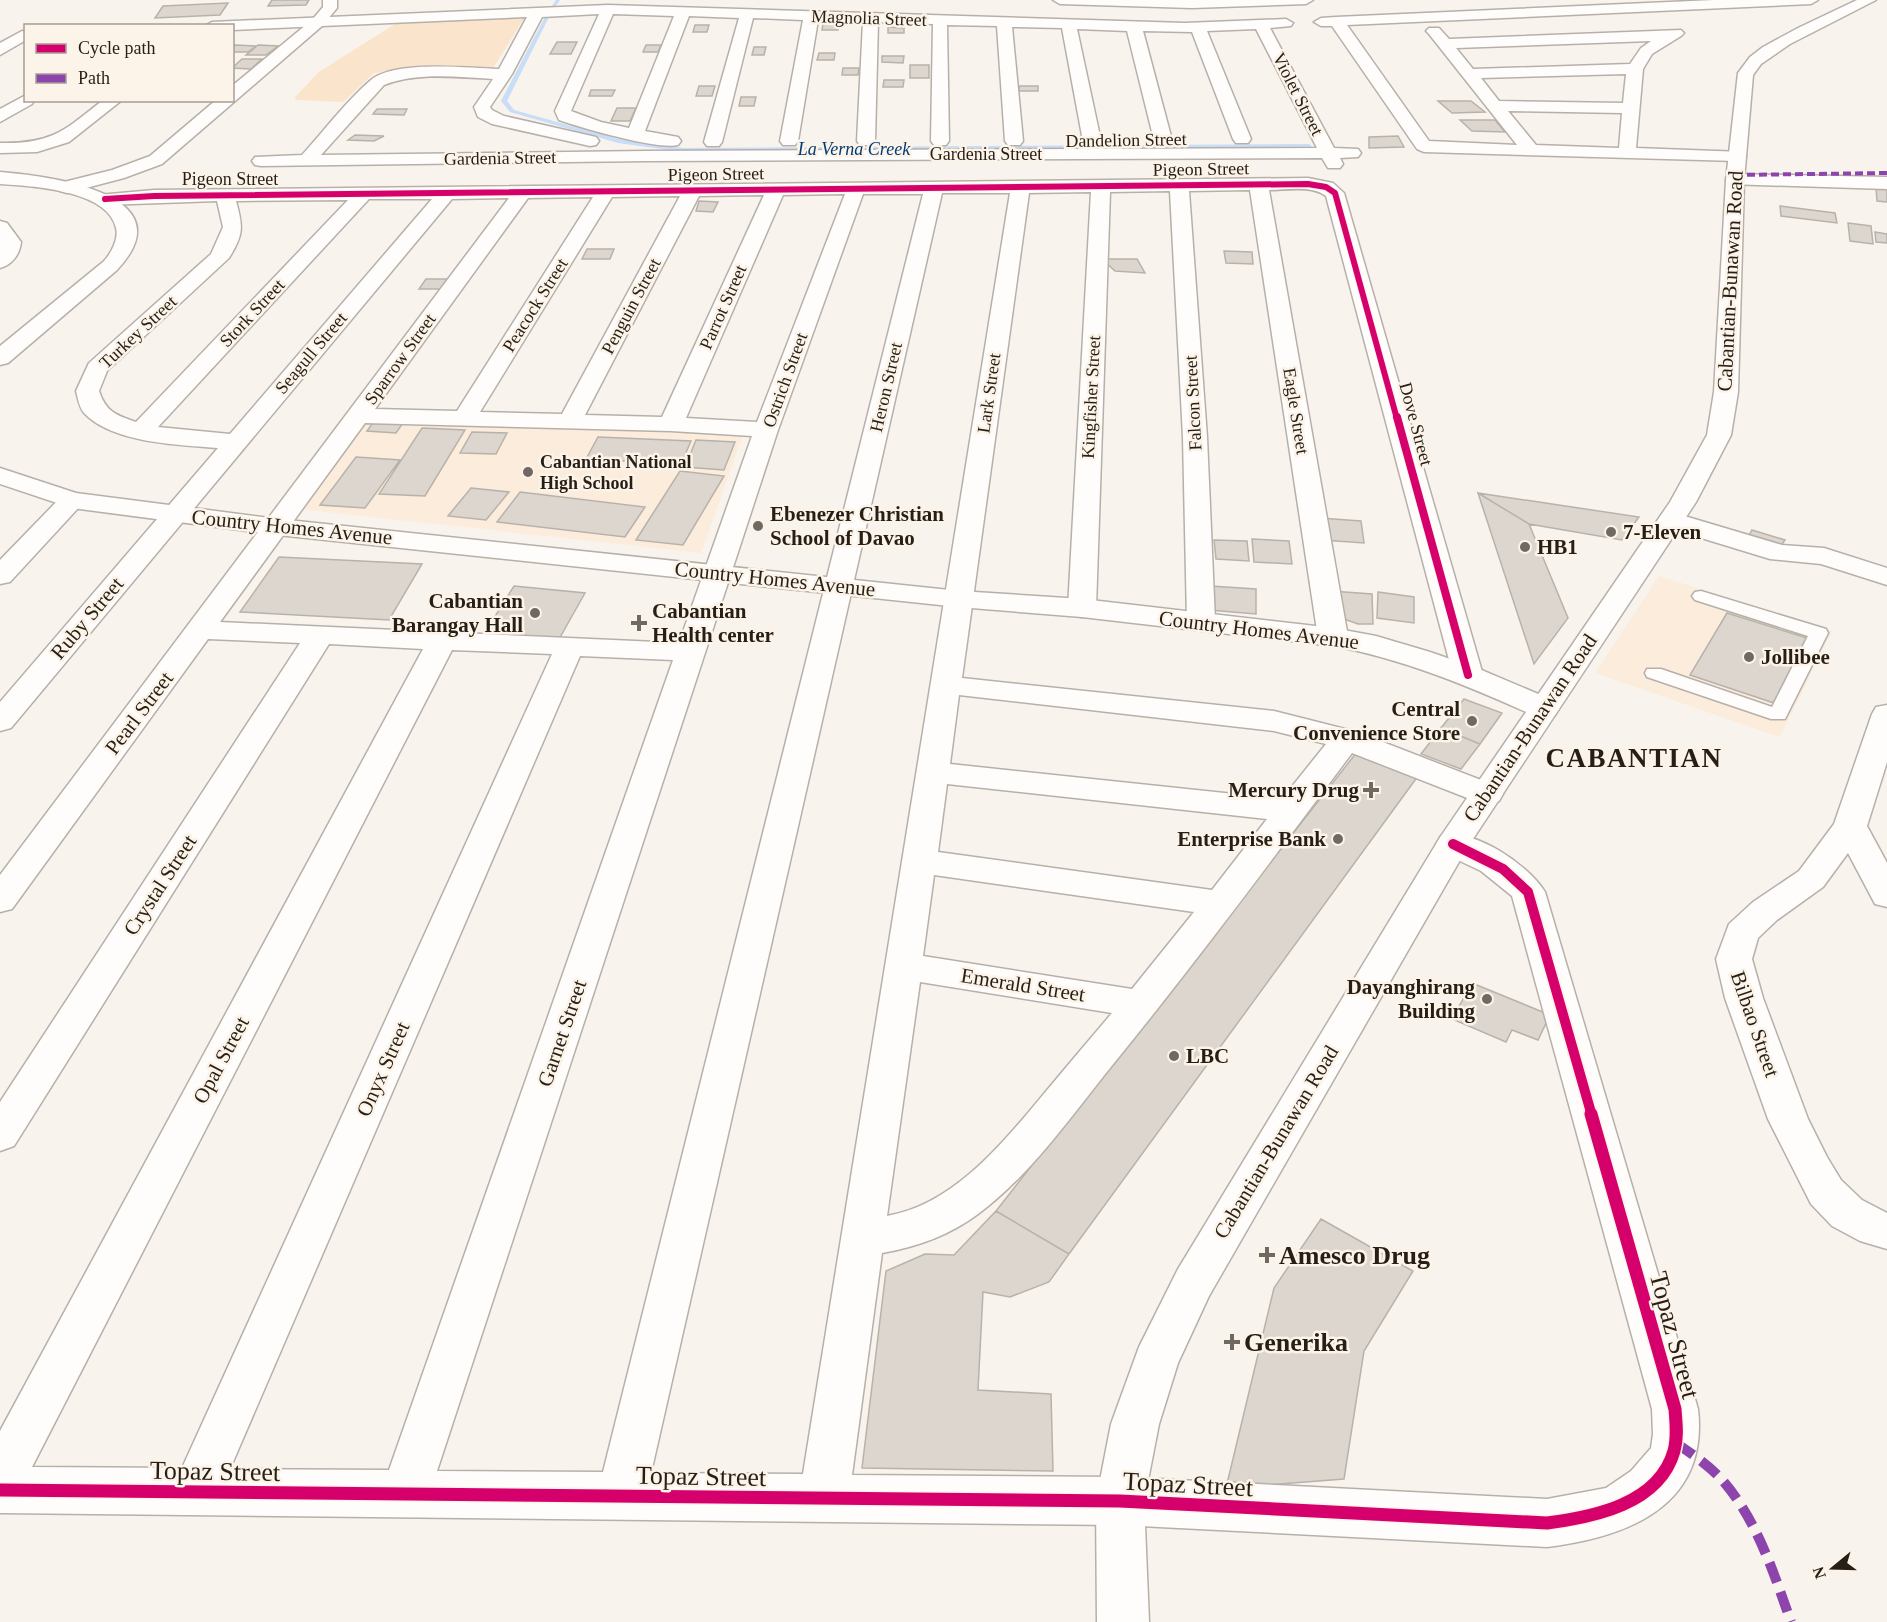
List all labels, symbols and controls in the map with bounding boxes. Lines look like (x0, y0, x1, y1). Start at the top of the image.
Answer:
street label: Magnolia Street (811, 6, 927, 30)
legend (24, 24, 234, 102)
text: Cycle path (78, 38, 155, 58)
street label: Violet Street (1269, 49, 1327, 139)
text: Path (78, 68, 110, 88)
street label: Dandelion Street (1065, 129, 1187, 151)
water label: La Verna Creek (797, 139, 911, 159)
street label: Gardenia Street (930, 144, 1042, 164)
street label: Gardenia Street (444, 147, 556, 169)
street label: Pigeon Street (1153, 158, 1249, 180)
street label: Pigeon Street (668, 163, 764, 185)
street label: Pigeon Street (182, 169, 278, 189)
street label: Cabantian-Bunawan Road (1712, 170, 1748, 392)
street label: Peacock Street (498, 255, 572, 355)
street label: Penguin Street (597, 255, 665, 357)
street label: Parrot Street (695, 262, 751, 352)
street label: Stork Street (216, 275, 288, 351)
street label: Turkey Street (95, 291, 181, 373)
street label: Seagull Street (271, 308, 351, 398)
street label: Sparrow Street (360, 310, 440, 408)
street label: Ostrich Street (759, 330, 811, 430)
street label: Kingfisher Street (1078, 335, 1104, 459)
street label: Heron Street (866, 340, 906, 434)
street label: Lark Street (973, 352, 1005, 434)
street label: Falcon Street (1181, 355, 1205, 451)
street label: Eagle Street (1279, 366, 1313, 456)
street label: Dove Street (1395, 380, 1437, 468)
place label: Cabantian National High School (540, 452, 692, 493)
marker: Cabantian National High School (521, 465, 535, 479)
place label: Ebenezer Christian School of Davao (770, 502, 944, 550)
street label: Country Homes Avenue (191, 505, 393, 549)
marker: Ebenezer Christian School of Davao (751, 519, 765, 533)
place label: 7-Eleven (1623, 520, 1701, 544)
marker: 7-Eleven (1604, 525, 1618, 539)
place label: HB1 (1537, 535, 1578, 559)
marker: HB1 (1518, 540, 1532, 554)
street label: Country Homes Avenue (674, 557, 876, 601)
street label: Ruby Street (46, 572, 128, 664)
place label: Cabantian Barangay Hall (392, 589, 523, 637)
place label: Cabantian Health center (652, 599, 774, 647)
marker: Cabantian Barangay Hall (528, 606, 542, 620)
street label: Country Homes Avenue (1158, 606, 1360, 654)
marker: Cabantian Health center (630, 614, 648, 632)
street label: Cabantian-Bunawan Road (1458, 629, 1602, 826)
place label: Jollibee (1761, 645, 1830, 669)
marker: Jollibee (1742, 650, 1756, 664)
street label: Pearl Street (100, 667, 178, 759)
place label: Central Convenience Store (1293, 697, 1460, 745)
marker: Central Convenience Store (1465, 714, 1479, 728)
district label: CABANTIAN (1545, 743, 1723, 773)
place label: Mercury Drug (1228, 778, 1359, 802)
marker: Mercury Drug (1364, 783, 1378, 797)
place label: Enterprise Bank (1177, 827, 1326, 851)
street label: Crystal Street (119, 830, 201, 940)
marker: Enterprise Bank (1331, 832, 1345, 846)
street label: Emerald Street (959, 963, 1087, 1007)
street label: Bilbao Street (1726, 968, 1784, 1080)
place label: Dayanghirang Building (1347, 975, 1475, 1023)
street label: Garnet Street (533, 976, 592, 1090)
marker: Dayanghirang Building (1480, 992, 1494, 1006)
street label: Opal Street (188, 1012, 254, 1108)
street label: Onyx Street (352, 1018, 415, 1120)
street label: Cabantian-Bunawan Road (1209, 1041, 1343, 1243)
place label: LBC (1186, 1044, 1229, 1068)
marker: LBC (1167, 1049, 1181, 1063)
place label: Amesco Drug (1279, 1241, 1430, 1270)
marker: Amesco Drug (1260, 1248, 1274, 1262)
street label: Topaz Street (1644, 1268, 1706, 1403)
place label: Generika (1244, 1328, 1348, 1357)
marker: Generika (1225, 1335, 1239, 1349)
street label: Topaz Street (150, 1456, 281, 1487)
street label: Topaz Street (636, 1461, 767, 1492)
street label: Topaz Street (1122, 1467, 1255, 1502)
north arrow (1803, 1538, 1863, 1598)
text: N (1809, 1564, 1829, 1581)

